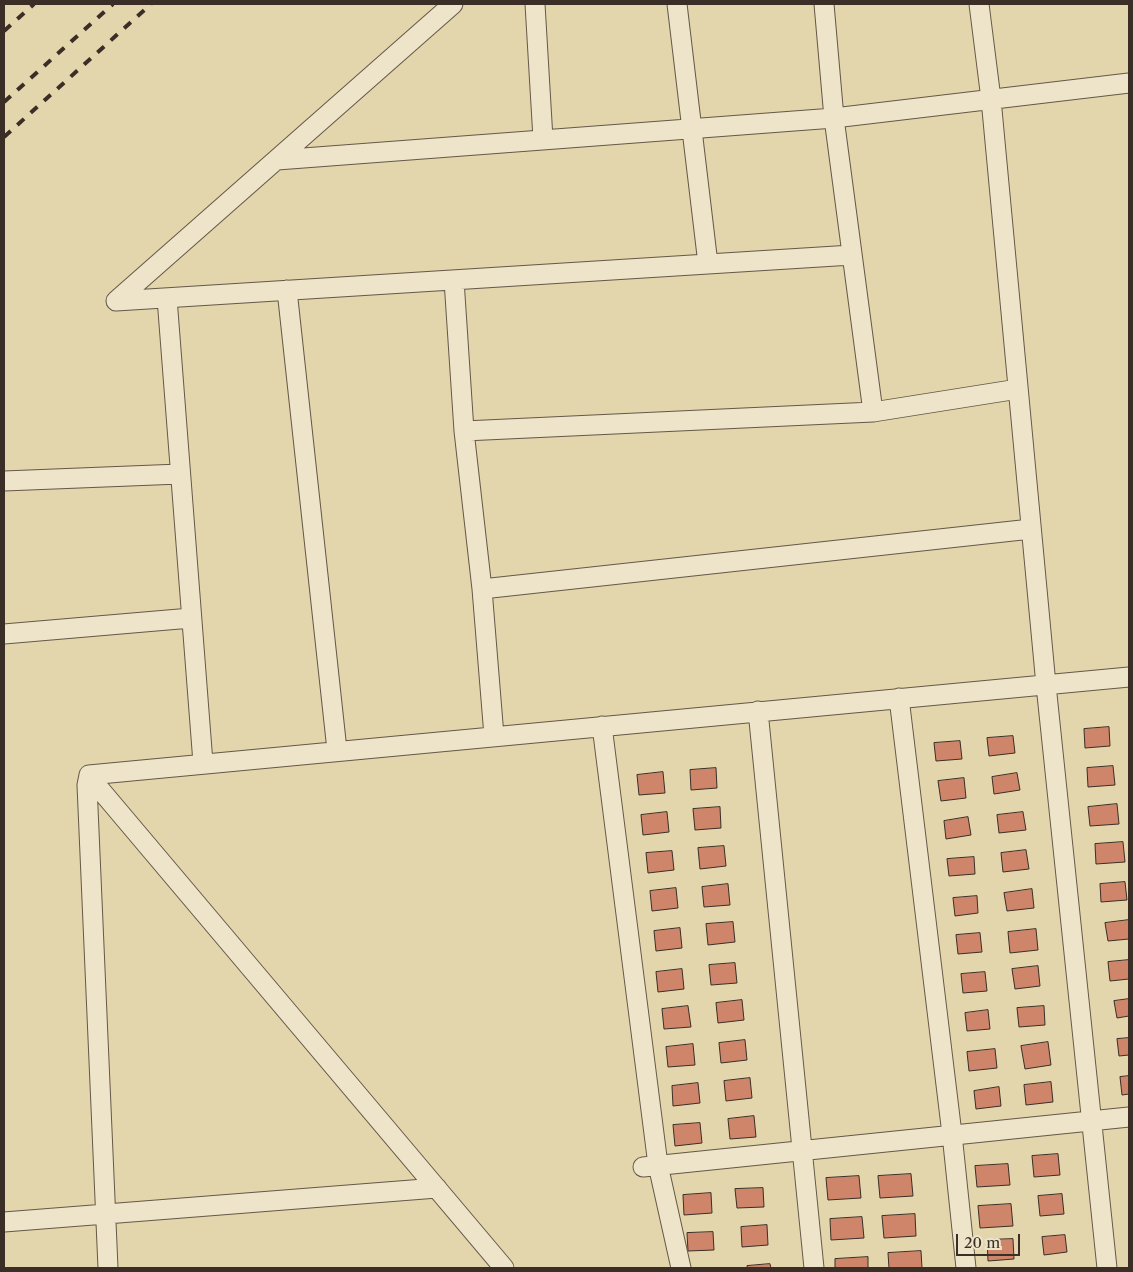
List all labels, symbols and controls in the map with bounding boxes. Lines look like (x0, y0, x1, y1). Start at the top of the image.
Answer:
scale bar (958, 1224, 1022, 1256)
text: 20 m (964, 1233, 1000, 1252)

